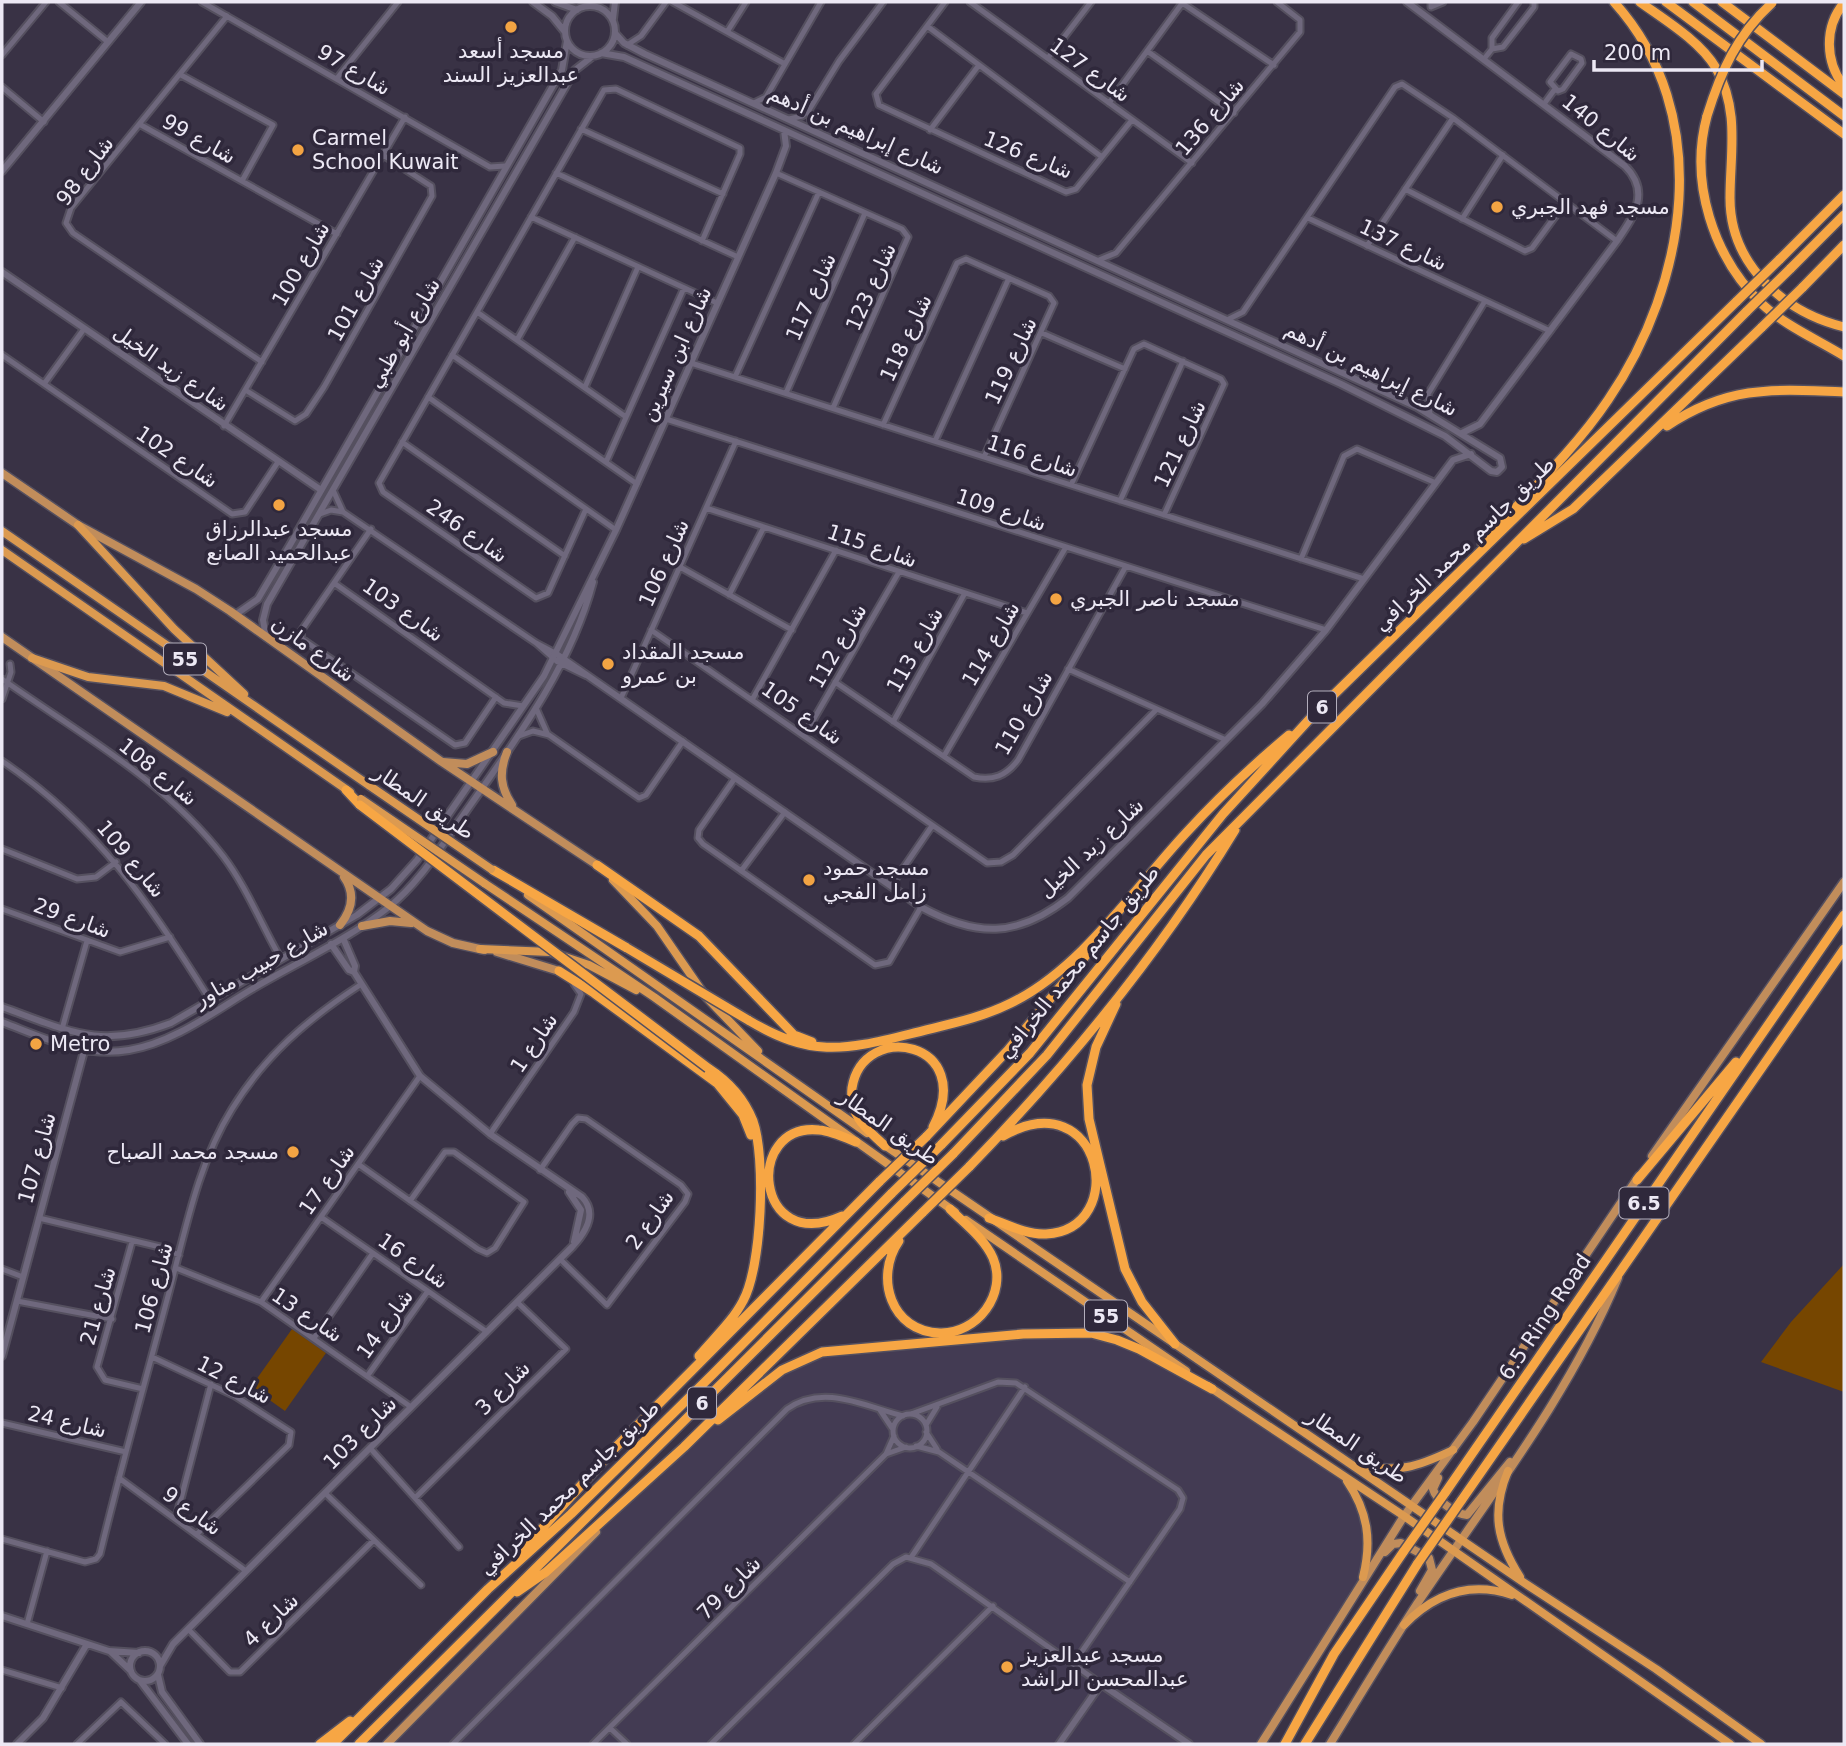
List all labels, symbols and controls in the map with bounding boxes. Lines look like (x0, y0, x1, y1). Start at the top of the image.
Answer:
marker: مسجد أسعد عبدالعزيز السند (503, 19, 519, 35)
scale bar (1594, 28, 1762, 72)
street label: شارع 127 (1045, 33, 1135, 107)
place label: مسجد أسعد عبدالعزيز السند (443, 37, 579, 87)
street label: شارع 97 (313, 40, 395, 100)
text: 200 m (1604, 41, 1671, 65)
street label: شارع 136 (1171, 73, 1249, 161)
street label: شارع إبراهيم بن أدهم (764, 79, 948, 180)
street label: شارع 140 (1557, 89, 1645, 167)
street label: شارع 99 (158, 109, 240, 169)
place label: Carmel School Kuwait (312, 126, 459, 174)
street label: شارع 126 (980, 126, 1076, 184)
street label: شارع 98 (51, 132, 119, 210)
marker: Carmel School Kuwait (290, 142, 306, 158)
place label: مسجد فهد الجبري (1511, 195, 1670, 219)
marker: مسجد فهد الجبري (1489, 199, 1505, 215)
street label: شارع 137 (1356, 214, 1450, 276)
street label: شارع 100 (267, 218, 335, 310)
street label: شارع 123 (841, 239, 901, 335)
street label: شارع 117 (781, 249, 841, 345)
street label: شارع 101 (323, 252, 389, 346)
street label: شارع أبو ظبي (361, 273, 445, 392)
street label: شارع ابن سيرين (636, 283, 716, 425)
street label: شارع 118 (875, 291, 937, 385)
street label: شارع 119 (980, 314, 1042, 408)
street label: شارع إبراهيم بن أدهم (1280, 315, 1462, 422)
street label: شارع زيد الخيل (109, 319, 233, 417)
street label: شارع 121 (1149, 397, 1211, 491)
street label: شارع 102 (132, 421, 222, 493)
street label: شارع 116 (984, 430, 1080, 482)
street label: طريق جاسم محمد الخرافي (1369, 452, 1560, 637)
street label: شارع 109 (953, 484, 1049, 536)
street label: شارع 246 (422, 494, 512, 568)
marker: مسجد عبدالرزاق عبدالحميد الصانع (271, 497, 287, 513)
street label: شارع 106 (634, 515, 694, 611)
place label: مسجد عبدالرزاق عبدالحميد الصانع (205, 517, 353, 565)
street label: شارع 115 (824, 519, 920, 573)
street label: شارع 103 (358, 573, 448, 647)
place label: مسجد ناصر الجبري (1070, 587, 1240, 611)
marker: مسجد ناصر الجبري (1048, 591, 1064, 607)
street label: شارع 114 (957, 598, 1025, 690)
street label: شارع 112 (804, 600, 872, 692)
street label: شارع 113 (882, 603, 948, 697)
street label: شارع مازن (267, 611, 359, 687)
place label: مسجد المقداد بن عمرو (621, 640, 744, 688)
road number: 55 (164, 644, 206, 674)
marker: مسجد المقداد بن عمرو (600, 656, 616, 672)
street label: شارع 110 (990, 667, 1058, 759)
street label: شارع 105 (757, 676, 847, 750)
road number: 6 (1308, 692, 1336, 722)
street label: شارع 108 (114, 733, 202, 811)
street label: طريق المطار (368, 759, 479, 845)
street label: شارع زيد الخيل (1033, 793, 1149, 903)
street label: شارع 109 (92, 815, 170, 903)
place label: مسجد حمود زامل الفجي (823, 856, 930, 904)
street label: طريق جاسم محمد الخرافي (994, 861, 1165, 1064)
marker: مسجد حمود زامل الفجي (801, 872, 817, 888)
street label: شارع 29 (30, 893, 114, 943)
street label: شارع حبيب مناور (189, 916, 332, 1013)
street label: شارع 1 (505, 1009, 563, 1077)
place label: Metro (50, 1032, 110, 1056)
marker: Metro (28, 1036, 44, 1052)
street label: طريق المطار (834, 1083, 944, 1170)
street label: شارع 107 (13, 1110, 61, 1206)
place label: مسجد محمد الصباح (106, 1140, 279, 1164)
street label: شارع 17 (294, 1140, 360, 1220)
marker: مسجد محمد الصباح (285, 1144, 301, 1160)
street label: شارع 2 (621, 1186, 679, 1254)
road number: 6.5 (1620, 1188, 1668, 1218)
street label: شارع 16 (373, 1228, 453, 1294)
street label: شارع 106 (130, 1240, 178, 1336)
street label: 6.5 Ring Road (1494, 1250, 1596, 1384)
street label: شارع 21 (75, 1264, 121, 1348)
street label: شارع 13 (267, 1283, 347, 1347)
street label: شارع 14 (352, 1285, 418, 1363)
road number: 55 (1085, 1300, 1127, 1332)
street label: شارع 12 (193, 1351, 275, 1409)
street label: شارع 3 (471, 1356, 535, 1420)
road number: 6 (688, 1387, 716, 1418)
street label: شارع 103 (318, 1391, 402, 1475)
street label: طريق جاسم محمد الخرافي (474, 1396, 665, 1581)
street label: شارع 24 (25, 1401, 109, 1443)
street label: طريق المطار (1301, 1403, 1412, 1489)
street label: شارع 9 (158, 1482, 226, 1540)
street label: شارع 79 (692, 1551, 766, 1625)
street label: شارع 4 (239, 1588, 303, 1652)
place label: مسجد عبدالعزيز عبدالمحسن الراشد (1020, 1643, 1189, 1691)
marker: مسجد عبدالعزيز عبدالمحسن الراشد (999, 1659, 1015, 1675)

